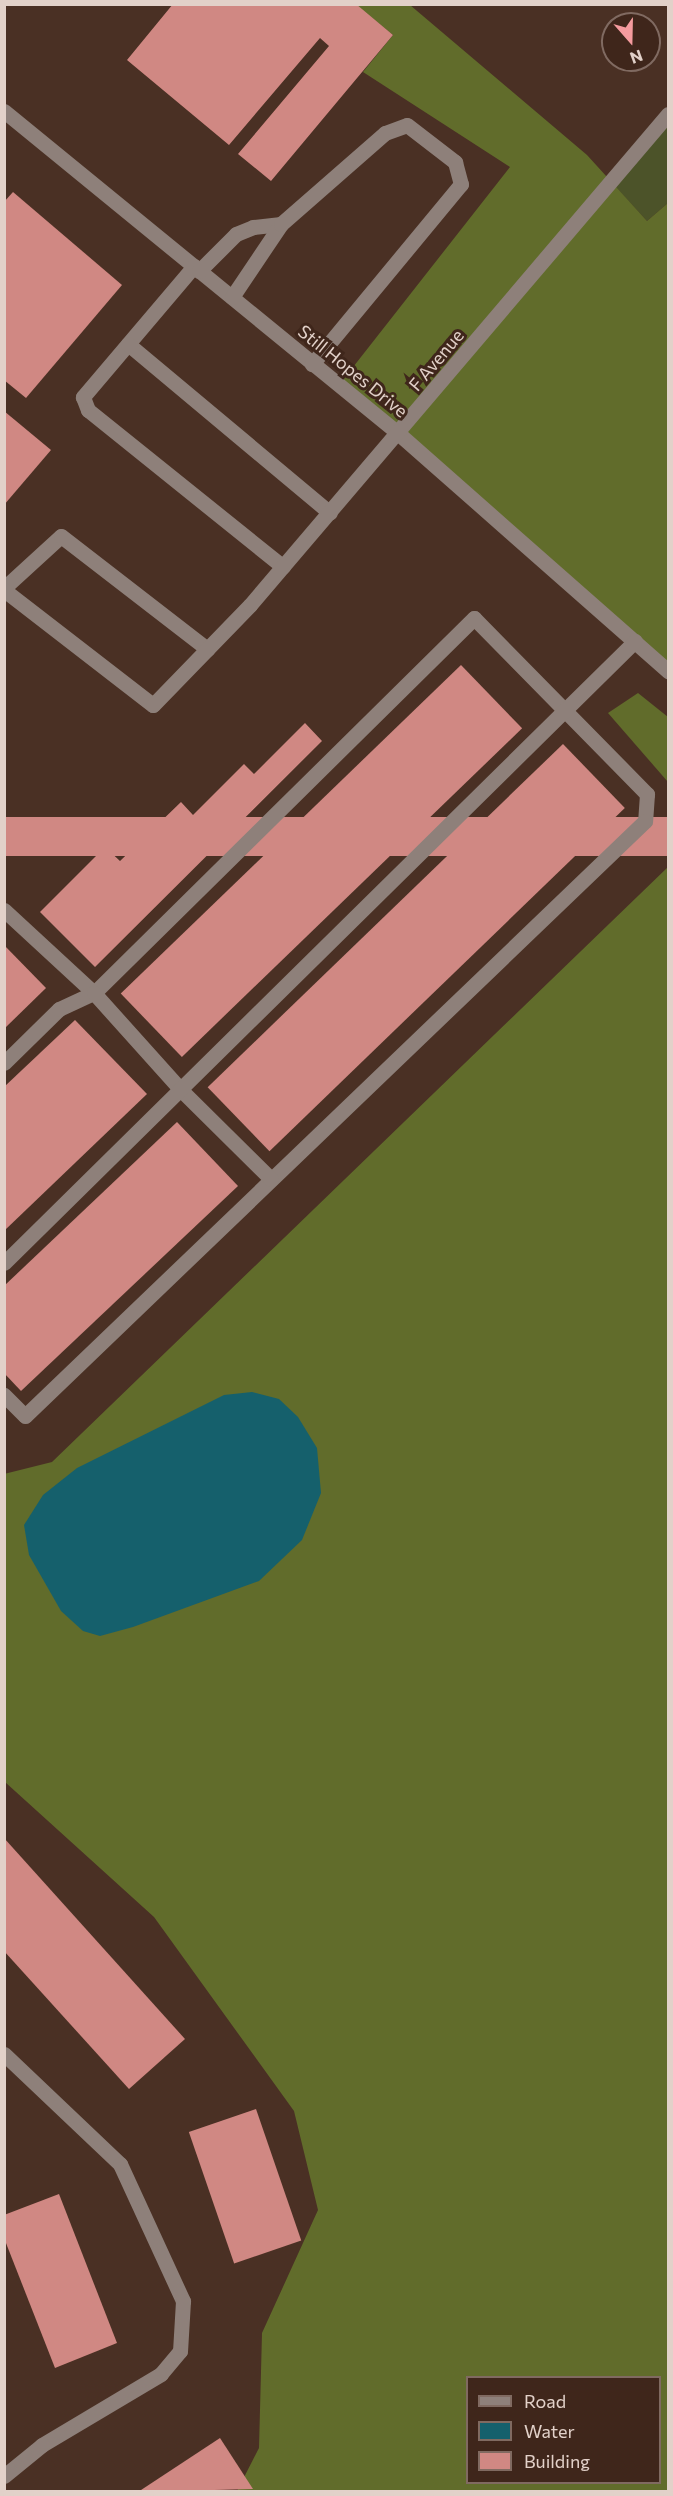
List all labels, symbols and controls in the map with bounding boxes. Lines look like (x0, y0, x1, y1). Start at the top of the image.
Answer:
north arrow (601, 12, 661, 72)
text: N (628, 47, 646, 68)
street label: Still Hopes Drive (294, 320, 412, 422)
street label: F Avenue (404, 325, 468, 395)
legend (466, 2376, 661, 2484)
text: Road (524, 2390, 566, 2412)
text: Water (524, 2420, 575, 2442)
text: Building (524, 2450, 590, 2472)

